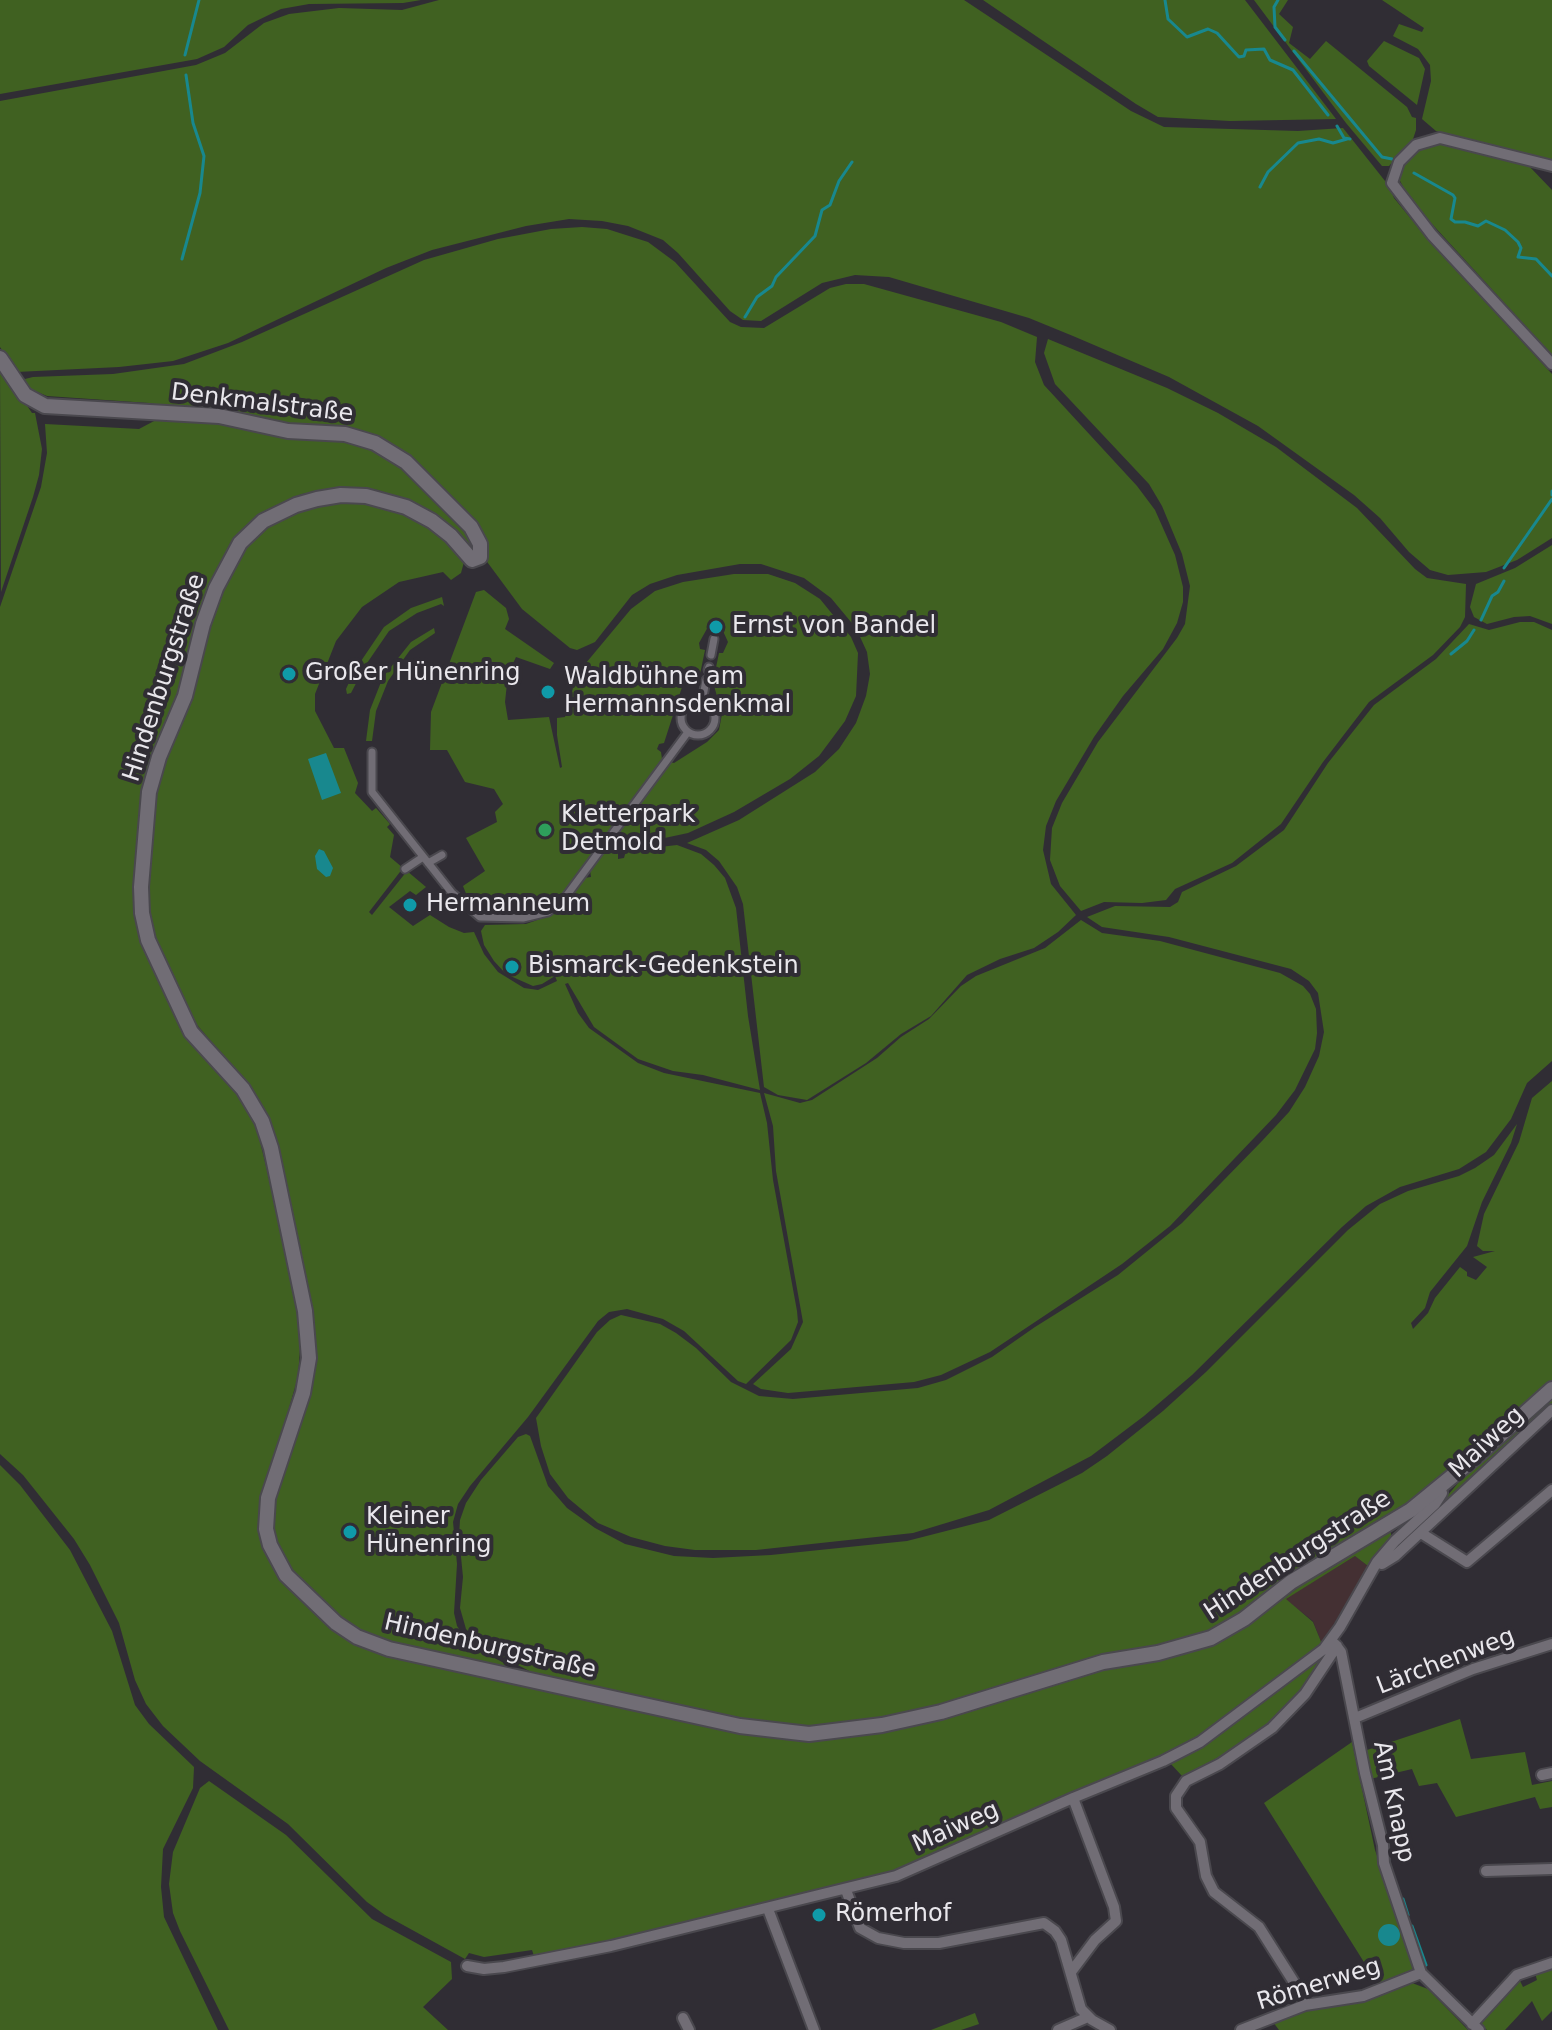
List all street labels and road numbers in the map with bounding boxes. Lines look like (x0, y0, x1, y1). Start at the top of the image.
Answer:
street label: Denkmalstraße (169, 379, 355, 429)
street label: Hindenburgstraße (118, 571, 212, 785)
street label: Maiweg (1444, 1401, 1530, 1485)
street label: Hindenburgstraße (1199, 1485, 1397, 1627)
street label: Hindenburgstraße (381, 1609, 599, 1685)
street label: Lärchenweg (1373, 1622, 1519, 1702)
street label: Am Knapp (1366, 1739, 1420, 1865)
street label: Maiweg (908, 1796, 1004, 1860)
street label: Römerweg (1254, 1953, 1384, 2017)

